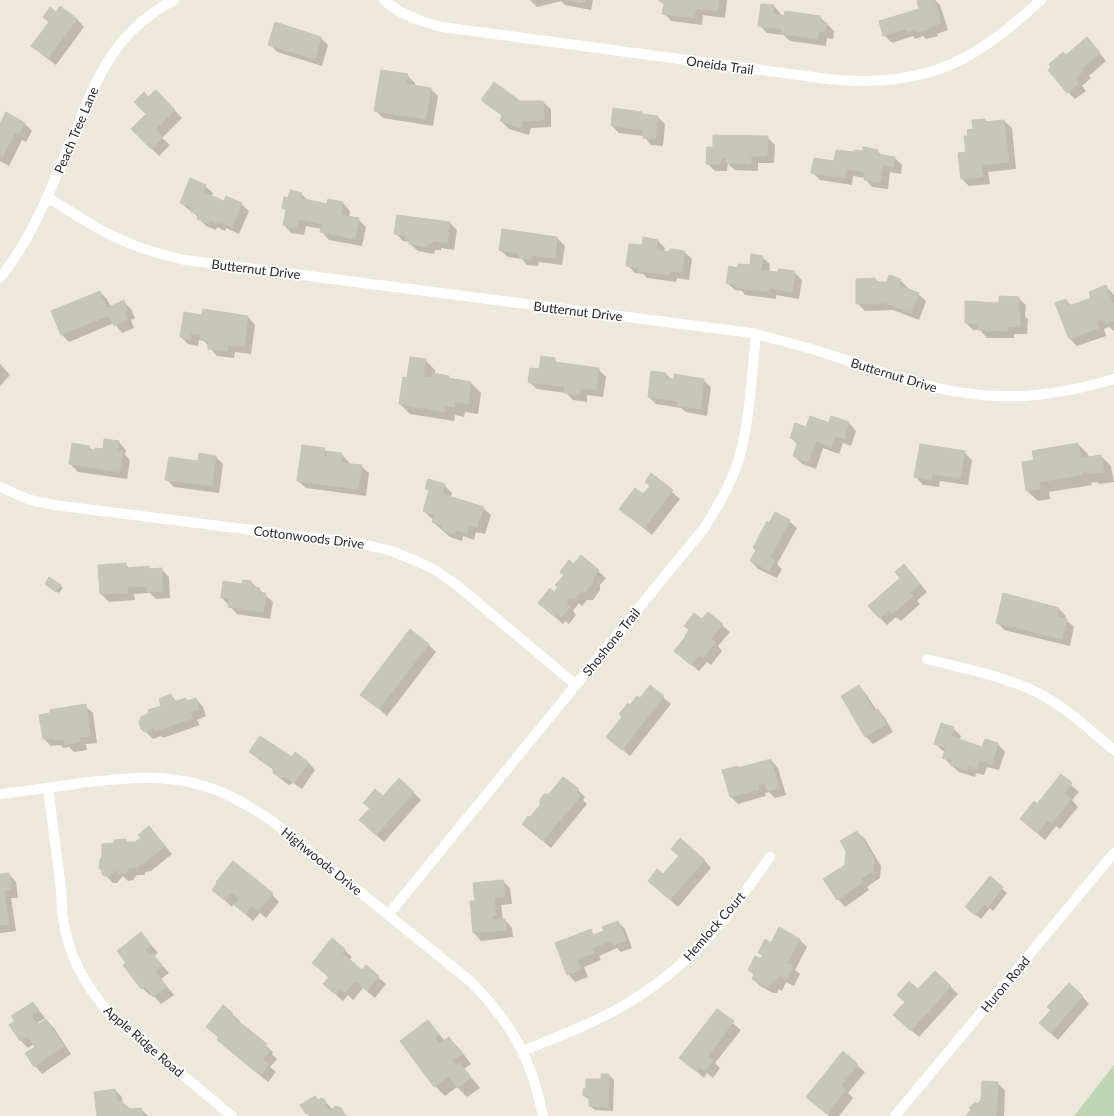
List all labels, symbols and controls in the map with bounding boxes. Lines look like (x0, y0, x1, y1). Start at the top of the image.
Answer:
street label: Oneida Trail (685, 52, 755, 78)
street label: Peach Tree Lane (51, 84, 101, 176)
street label: Butternut Drive (211, 256, 301, 282)
street label: Butternut Drive (533, 298, 623, 324)
street label: Butternut Drive (849, 354, 939, 396)
street label: Cottonwoods Drive (253, 522, 365, 552)
street label: Shoshone Trail (579, 605, 643, 679)
street label: Highwoods Drive (278, 824, 366, 898)
street label: Hemlock Court (680, 888, 749, 964)
street label: Huron Road (977, 953, 1033, 1015)
street label: Apple Ridge Road (101, 1002, 187, 1080)

